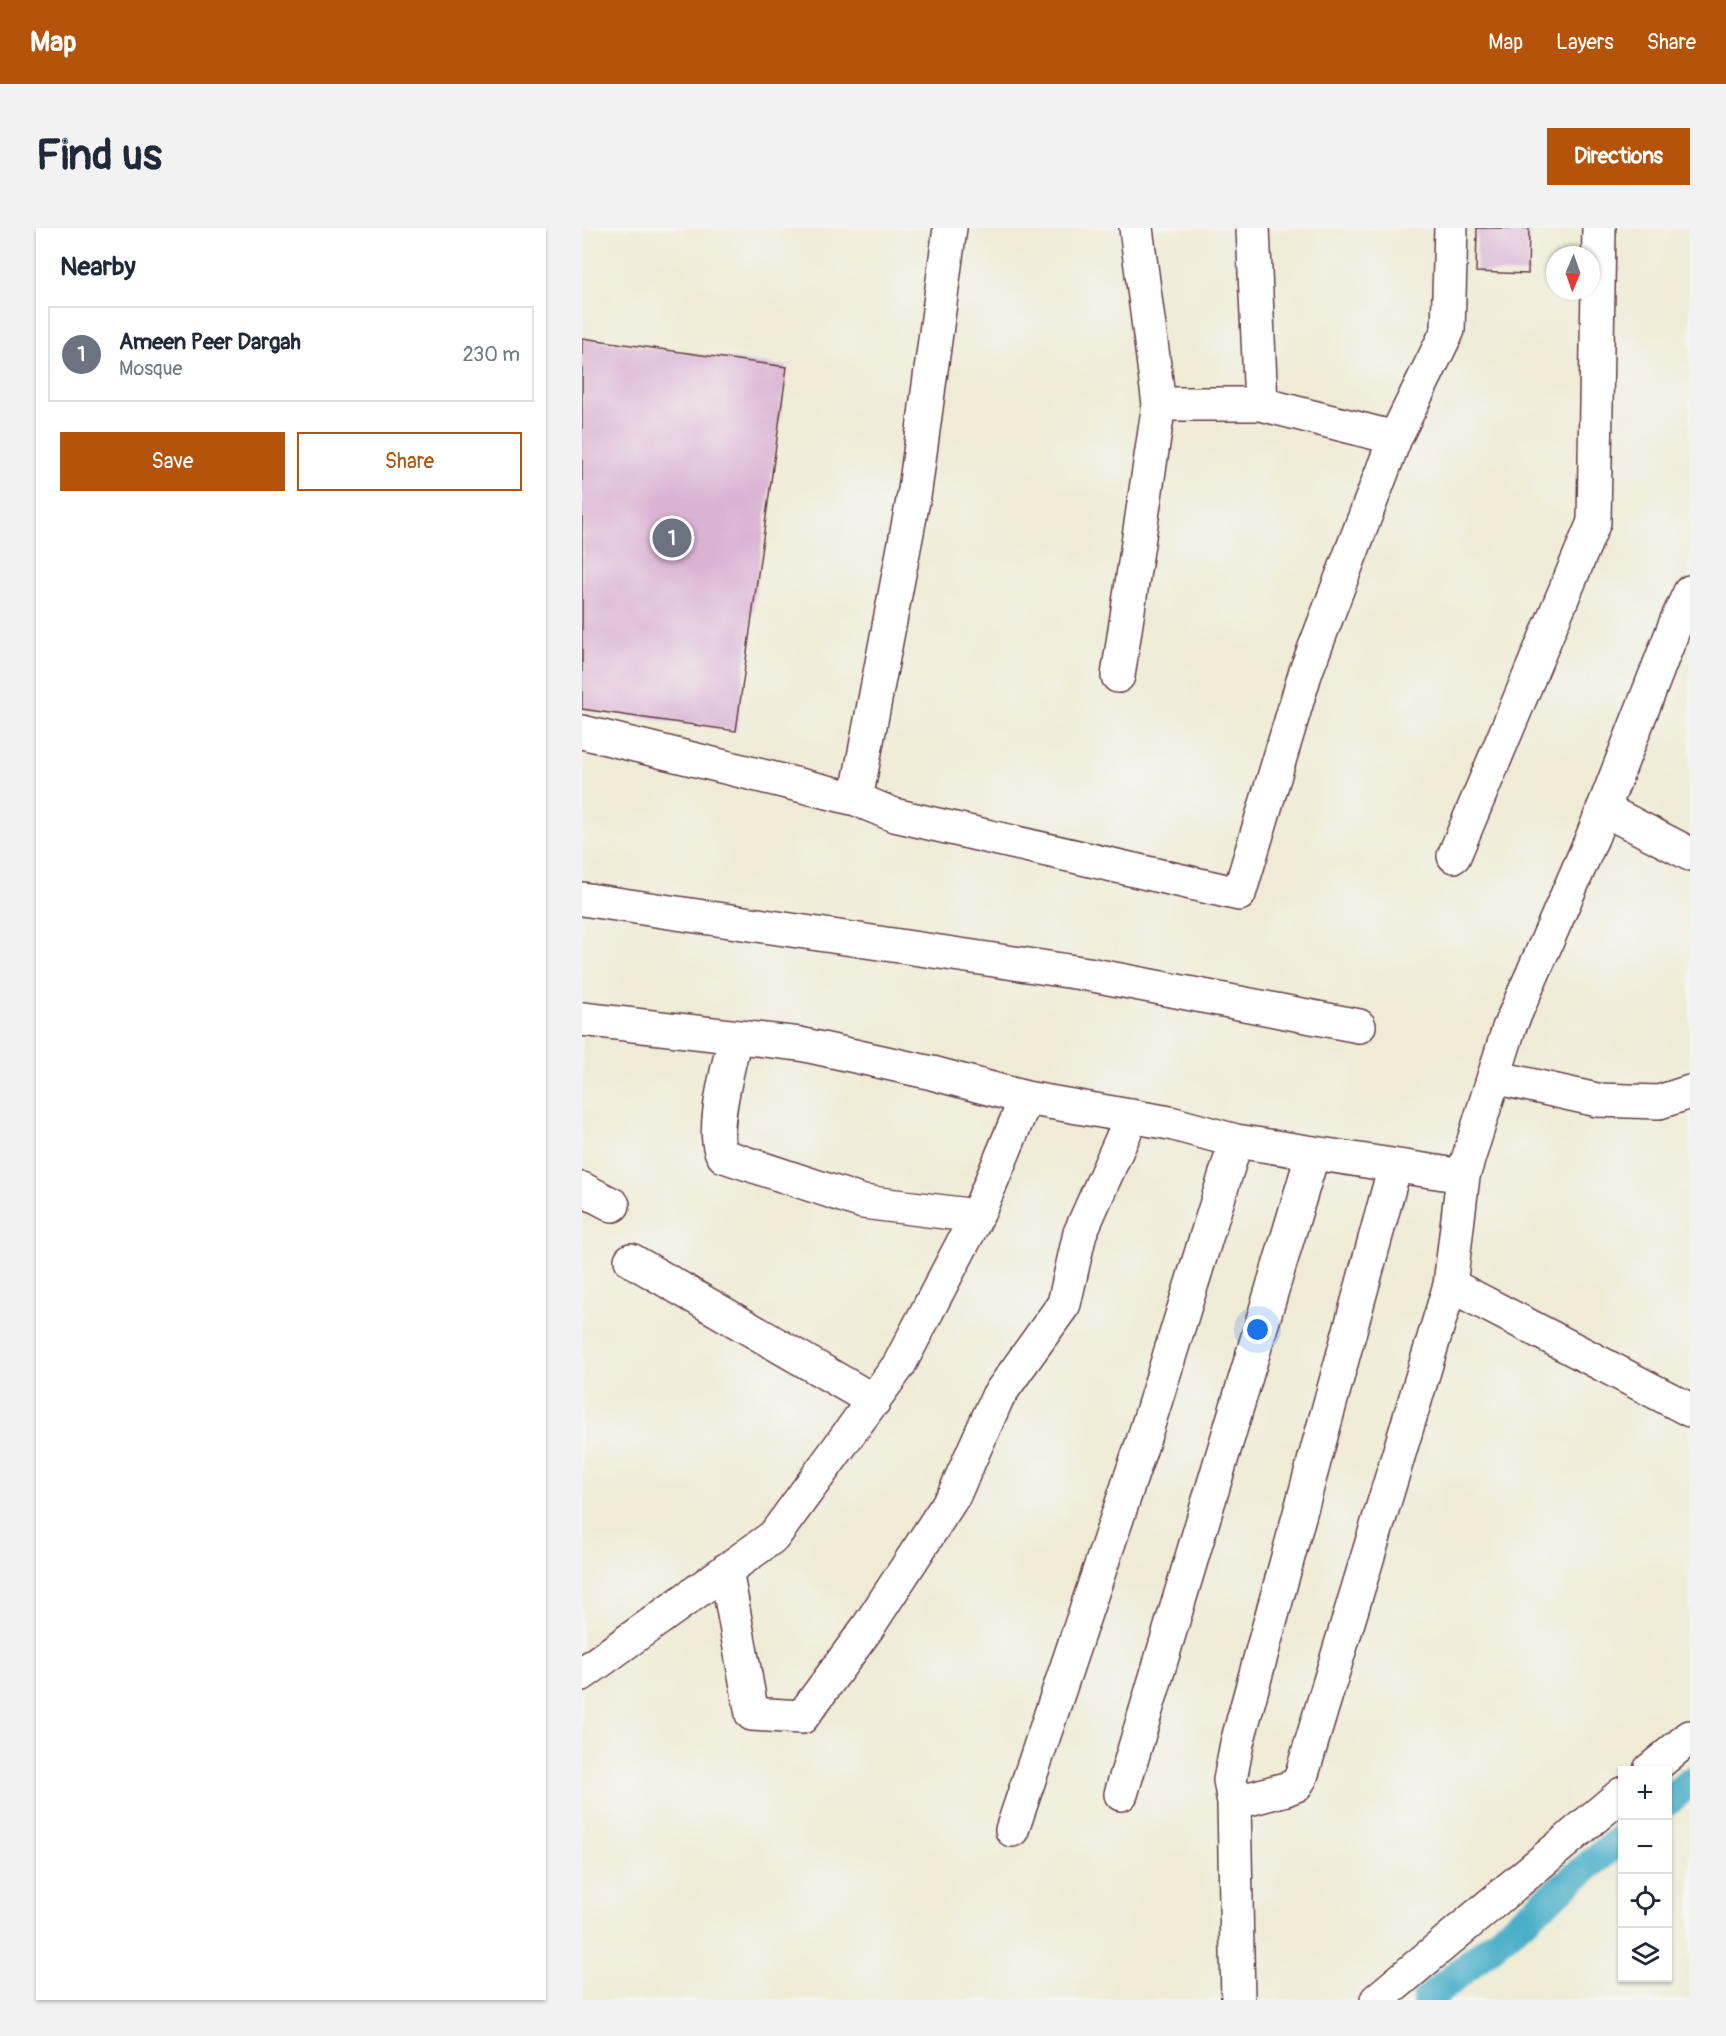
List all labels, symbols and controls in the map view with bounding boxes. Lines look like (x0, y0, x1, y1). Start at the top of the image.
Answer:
text: Map (30, 25, 76, 60)
text: Map (1488, 29, 1523, 56)
text: Layers (1556, 29, 1614, 56)
text: Share (1647, 29, 1696, 56)
button: Directions (1547, 128, 1690, 185)
text: Find us (36, 130, 162, 182)
north arrow (1546, 246, 1600, 300)
text: Nearby (60, 251, 136, 283)
text: Ameen Peer Dargah (119, 328, 301, 356)
text: 1 (78, 342, 85, 367)
text: 230 m (463, 342, 520, 367)
text: Mosque (119, 356, 182, 381)
button: Save (60, 432, 285, 491)
button: Share (297, 432, 522, 491)
pin: 1 (652, 516, 692, 560)
your location (1243, 1315, 1272, 1344)
map controls (1618, 1766, 1672, 1982)
button: + (1618, 1766, 1672, 1820)
button: − (1618, 1820, 1672, 1874)
button: locate (1618, 1874, 1672, 1928)
button: layers (1618, 1928, 1672, 1982)

